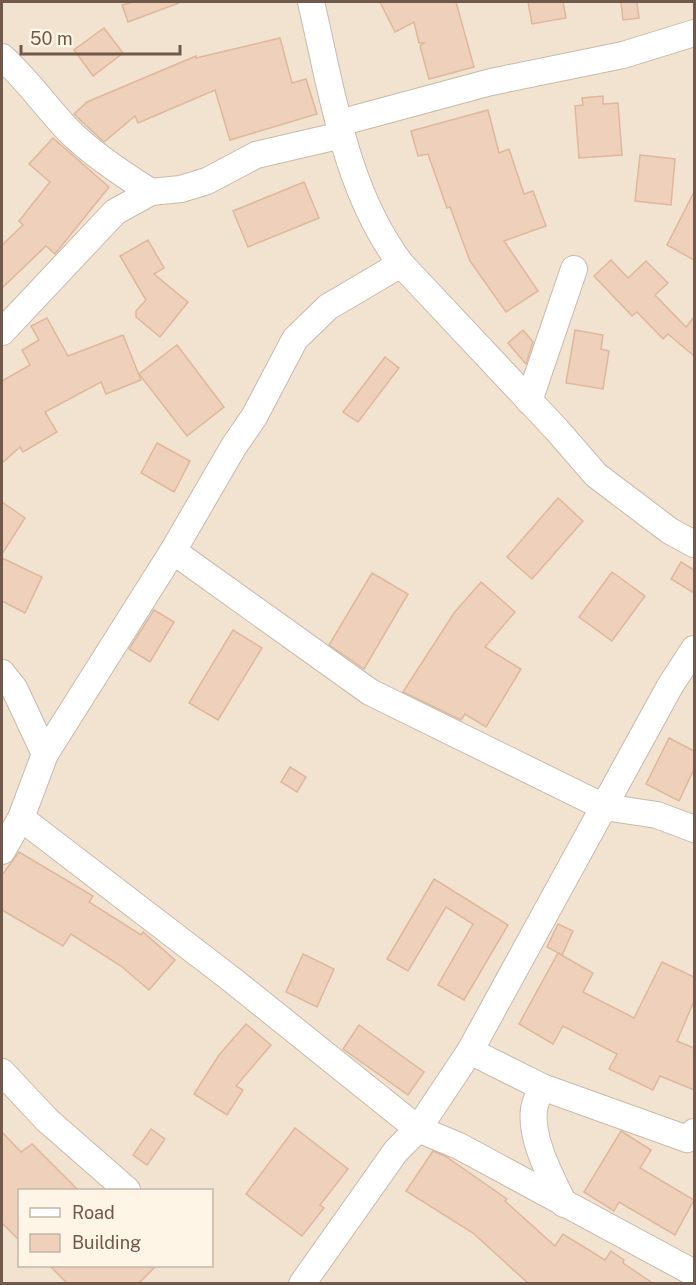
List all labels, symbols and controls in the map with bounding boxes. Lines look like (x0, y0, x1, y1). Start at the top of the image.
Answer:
scale bar (21, 18, 180, 56)
text: 50 m (30, 28, 73, 49)
legend (18, 1189, 213, 1267)
text: Road (72, 1202, 115, 1223)
text: Building (72, 1232, 141, 1253)

